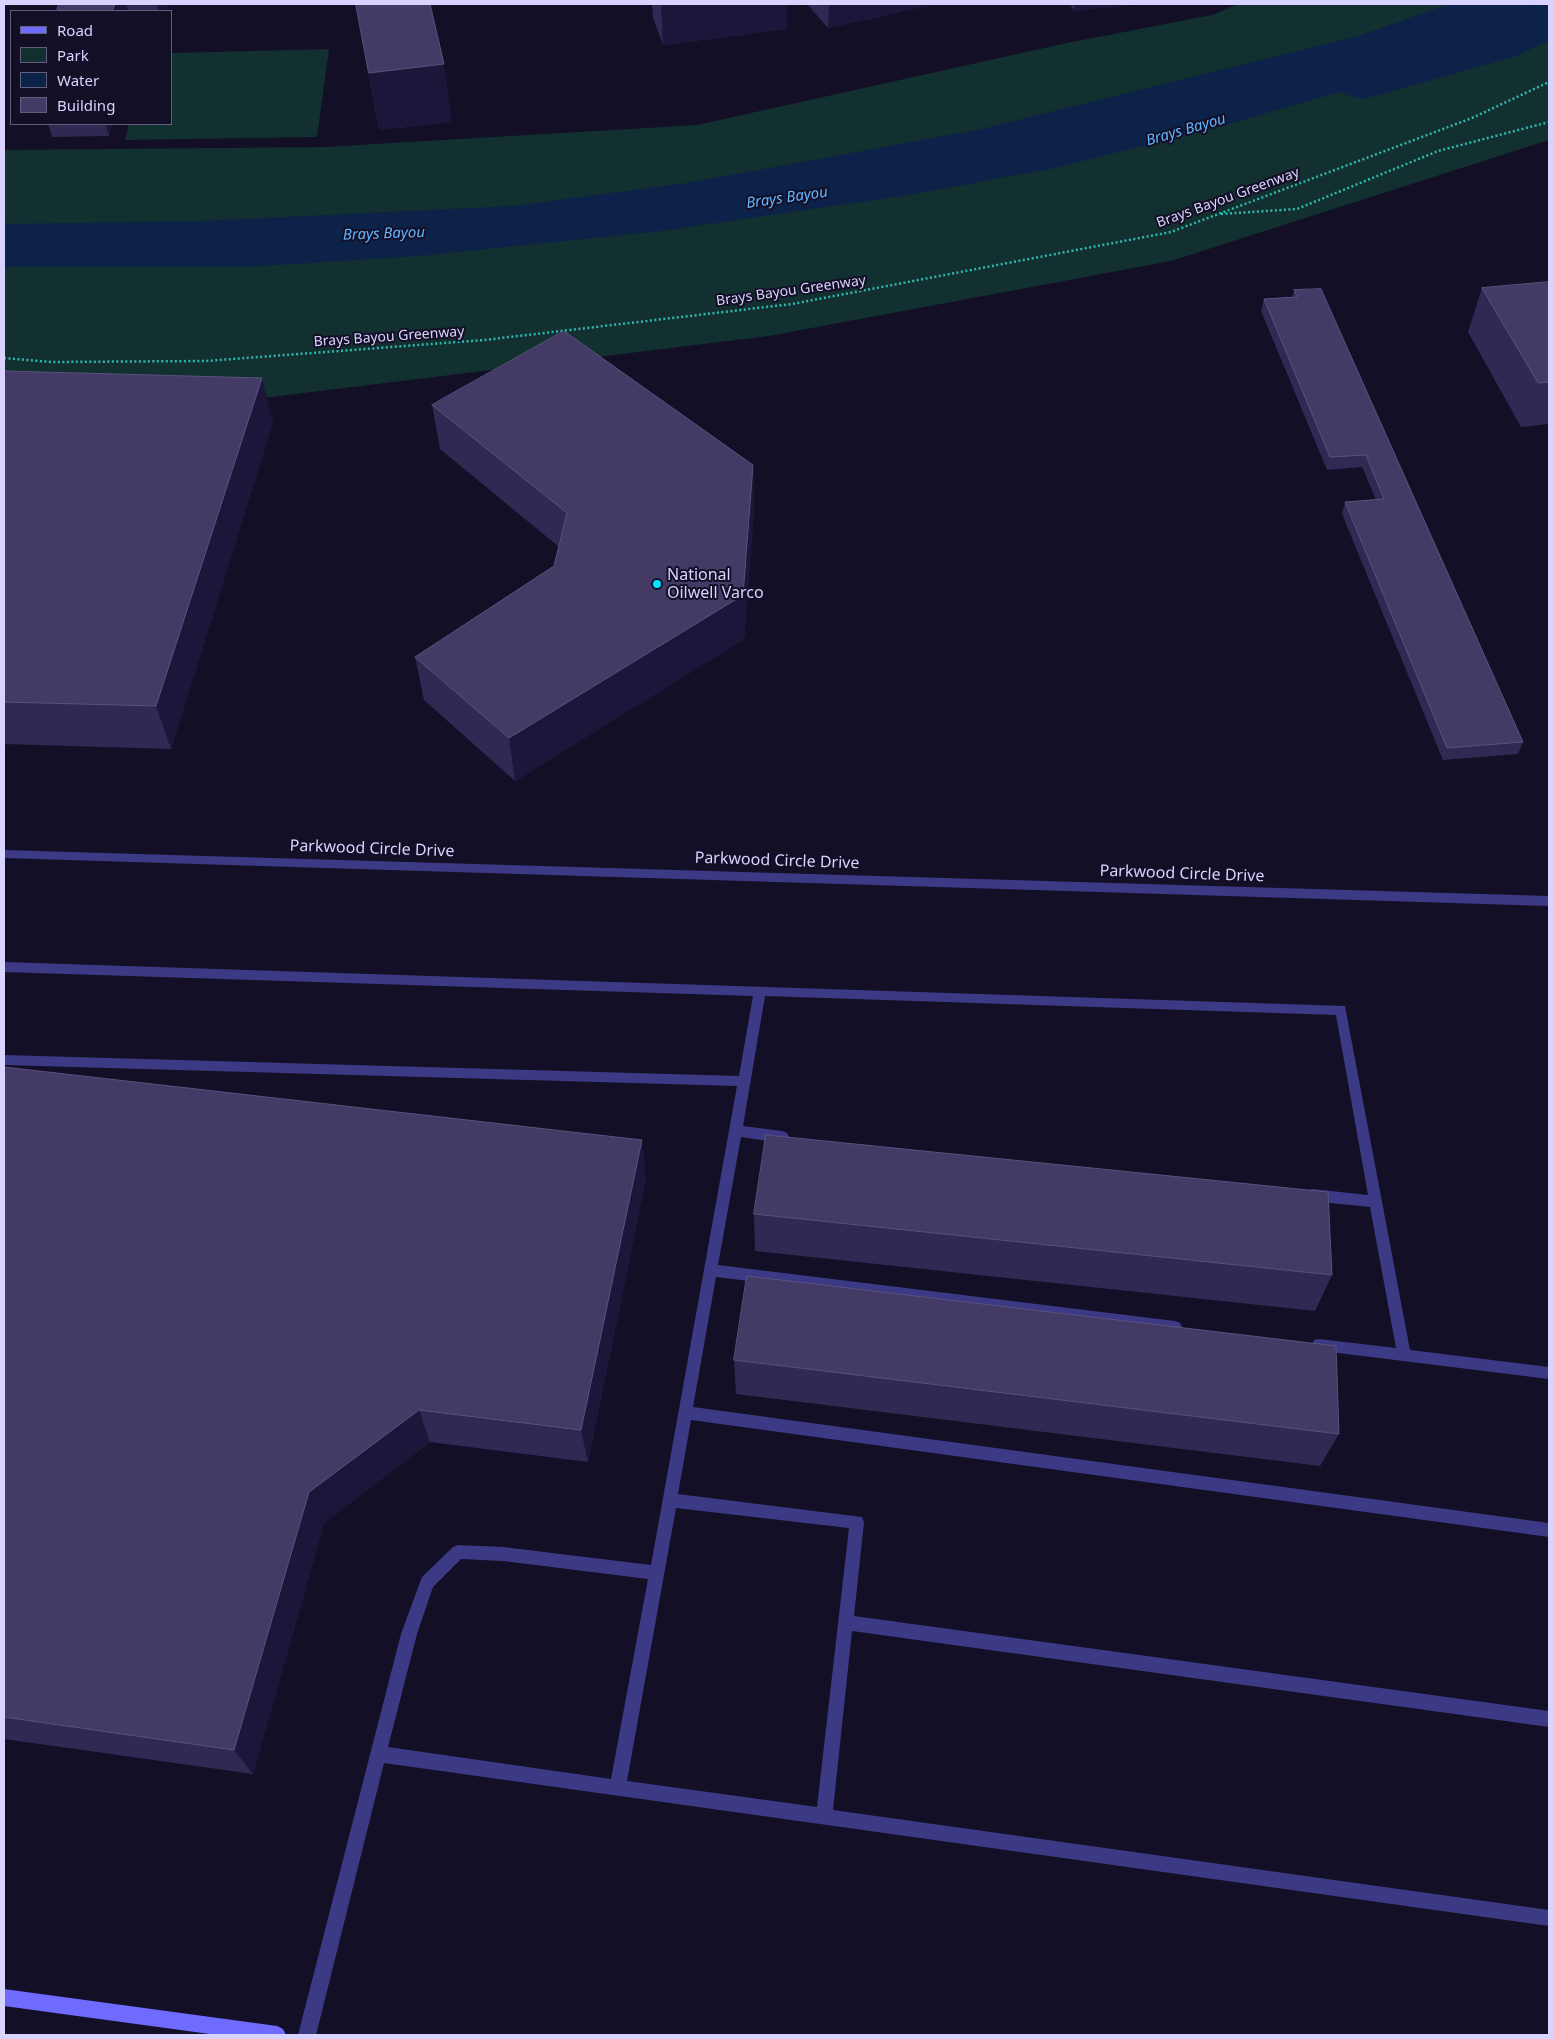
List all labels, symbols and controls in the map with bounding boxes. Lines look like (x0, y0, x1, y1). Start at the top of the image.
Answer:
legend (10, 10, 172, 125)
text: Road (57, 20, 93, 40)
text: Park (57, 45, 89, 65)
text: Water (57, 70, 99, 90)
text: Building (57, 95, 115, 115)
water label: Brays Bayou (1144, 110, 1228, 150)
street label: Brays Bayou Greenway (1154, 164, 1302, 232)
water label: Brays Bayou (745, 183, 829, 213)
water label: Brays Bayou (343, 224, 425, 244)
street label: Brays Bayou Greenway (715, 272, 867, 310)
street label: Brays Bayou Greenway (313, 323, 465, 351)
place label: National Oilwell Varco (667, 565, 764, 603)
marker: National Oilwell Varco (651, 578, 663, 590)
street label: Parkwood Circle Drive (289, 837, 455, 861)
street label: Parkwood Circle Drive (694, 849, 860, 873)
street label: Parkwood Circle Drive (1099, 862, 1265, 886)

